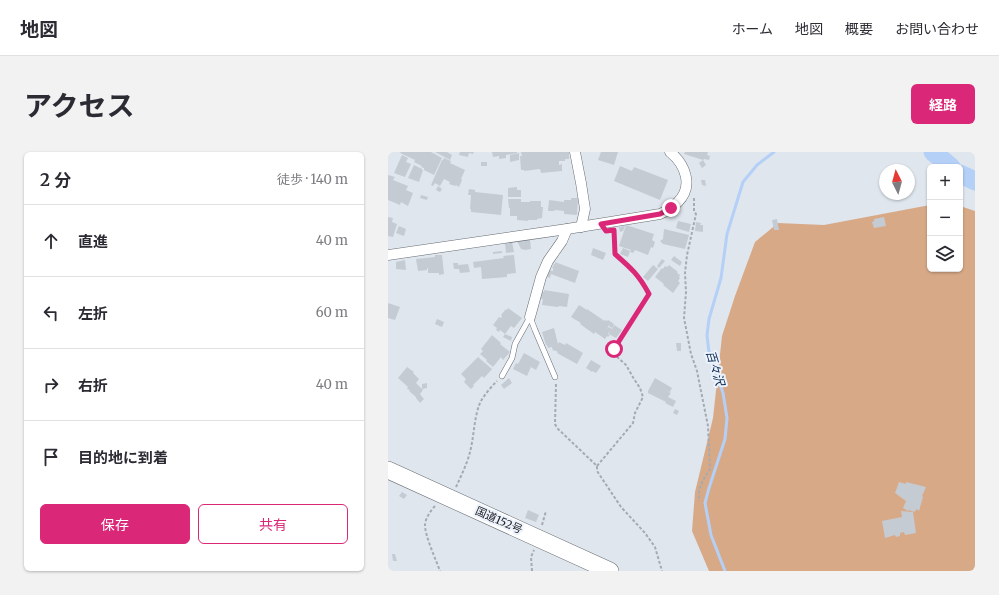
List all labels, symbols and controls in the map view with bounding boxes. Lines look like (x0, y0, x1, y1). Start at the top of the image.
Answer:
text: 地図 (20, 17, 58, 41)
text: ホーム (731, 20, 773, 38)
text: 地図 (795, 20, 823, 38)
text: 概要 (845, 20, 873, 38)
text: お問い合わせ (895, 20, 979, 38)
button: 経路 (911, 84, 975, 124)
text: アクセス (24, 88, 135, 124)
north arrow (879, 164, 915, 200)
map controls (927, 164, 963, 272)
button: + (927, 164, 963, 200)
text: 2 分 (40, 169, 71, 191)
text: 徒歩 · 140 m (277, 171, 348, 188)
route end (662, 199, 680, 217)
button: − (927, 200, 963, 236)
icon: ahead (40, 230, 62, 252)
text: 直進 (78, 232, 108, 251)
text: 40 m (316, 232, 348, 249)
button: layers (927, 236, 963, 272)
icon: left (40, 302, 62, 324)
text: 左折 (78, 304, 108, 323)
text: 60 m (316, 304, 348, 321)
route start (605, 340, 623, 358)
water label: 百々沢 (703, 348, 728, 389)
icon: right (40, 374, 62, 396)
text: 右折 (78, 376, 108, 395)
text: 40 m (316, 376, 348, 393)
icon: arrive (40, 446, 62, 468)
text: 目的地に到着 (78, 448, 168, 467)
street label: 国道152号 (473, 503, 525, 537)
button: 保存 (40, 504, 190, 544)
button: 共有 (198, 504, 348, 544)

